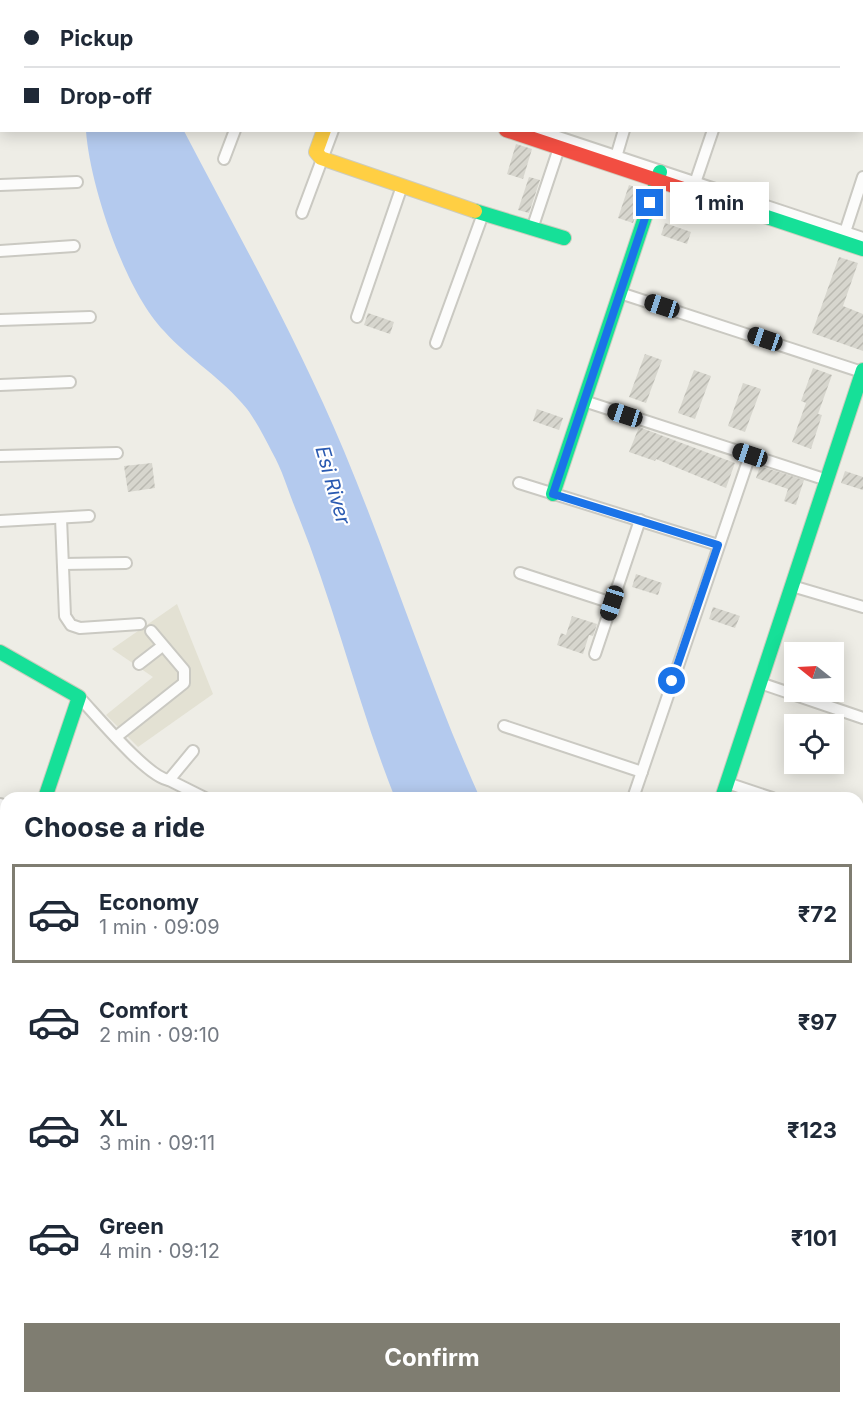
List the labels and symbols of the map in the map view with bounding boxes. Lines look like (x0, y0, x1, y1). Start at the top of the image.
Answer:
callout: 1 min (671, 182, 770, 224)
route end (636, 189, 663, 216)
car (642, 292, 682, 320)
car (745, 325, 785, 353)
car (605, 401, 645, 429)
car (730, 441, 770, 469)
water label: Esi River (310, 443, 356, 528)
car (598, 583, 626, 623)
north arrow (784, 642, 844, 702)
route start (658, 667, 685, 694)

